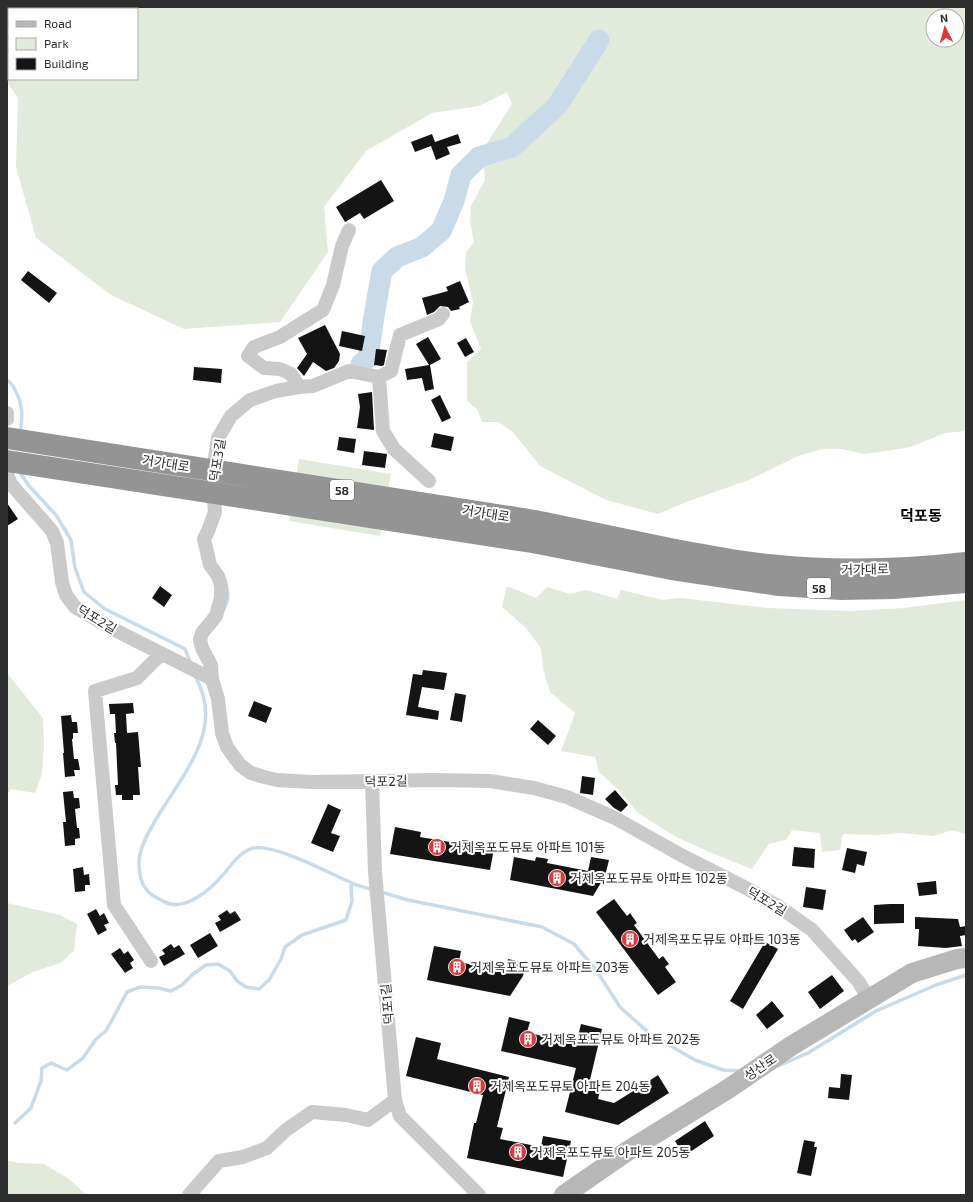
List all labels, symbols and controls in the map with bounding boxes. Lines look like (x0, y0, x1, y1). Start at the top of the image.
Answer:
legend (8, 8, 138, 80)
north arrow (925, 8, 965, 48)
text: N (939, 11, 949, 24)
text: Road (44, 16, 72, 30)
text: Park (44, 36, 69, 50)
text: Building (44, 56, 89, 70)
street label: 덕포3길 (206, 437, 228, 483)
street label: 거가대로 (141, 451, 191, 475)
road number: 58 (330, 480, 354, 500)
street label: 거가대로 (461, 501, 511, 525)
district label: 덕포동 (900, 506, 942, 524)
street label: 거가대로 (841, 561, 889, 577)
road number: 58 (807, 578, 831, 598)
street label: 덕포2길 (74, 601, 120, 637)
street label: 덕포2길 (364, 773, 408, 789)
building icon: 거제옥포도뮤토 아파트 101동 (427, 837, 447, 857)
place label: 거제옥포도뮤토 아파트 101동 (450, 839, 606, 855)
building icon: 거제옥포도뮤토 아파트 102동 (547, 868, 567, 888)
place label: 거제옥포도뮤토 아파트 102동 (570, 870, 728, 886)
street label: 덕포2길 (744, 883, 790, 919)
building icon: 거제옥포도뮤토 아파트 103동 (620, 929, 640, 949)
place label: 거제옥포도뮤토 아파트 103동 (643, 931, 801, 947)
building icon: 거제옥포도뮤토 아파트 203동 (447, 957, 467, 977)
place label: 거제옥포도뮤토 아파트 203동 (470, 959, 630, 975)
street label: 덕포1길 (377, 983, 397, 1025)
building icon: 거제옥포도뮤토 아파트 202동 (518, 1029, 538, 1049)
place label: 거제옥포도뮤토 아파트 202동 (541, 1031, 701, 1047)
street label: 성산로 (741, 1050, 779, 1084)
building icon: 거제옥포도뮤토 아파트 204동 (467, 1076, 487, 1096)
place label: 거제옥포도뮤토 아파트 204동 (490, 1078, 651, 1094)
building icon: 거제옥포도뮤토 아파트 205동 (508, 1142, 528, 1162)
place label: 거제옥포도뮤토 아파트 205동 (531, 1144, 691, 1160)

